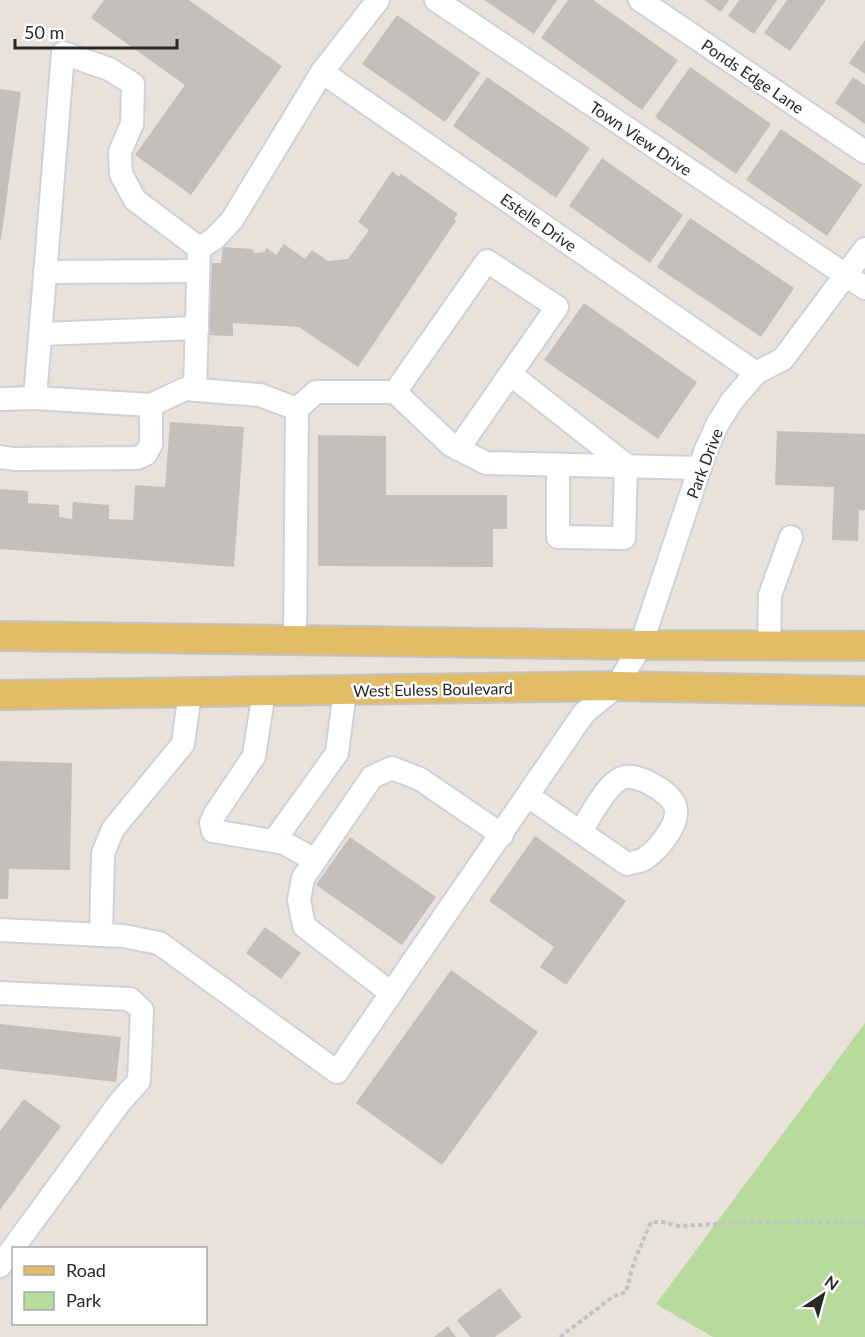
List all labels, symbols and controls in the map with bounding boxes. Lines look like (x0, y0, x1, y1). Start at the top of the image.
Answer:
scale bar (15, 12, 177, 50)
text: 50 m (24, 21, 64, 43)
street label: Ponds Edge Lane (698, 35, 808, 117)
street label: Town View Drive (586, 97, 696, 179)
street label: Estelle Drive (497, 189, 581, 255)
street label: Park Drive (682, 425, 726, 501)
street label: West Euless Boulevard (353, 678, 513, 700)
legend (12, 1247, 207, 1325)
text: Road (66, 1259, 106, 1281)
north arrow (793, 1265, 853, 1325)
text: N (822, 1271, 843, 1294)
text: Park (66, 1289, 102, 1311)

